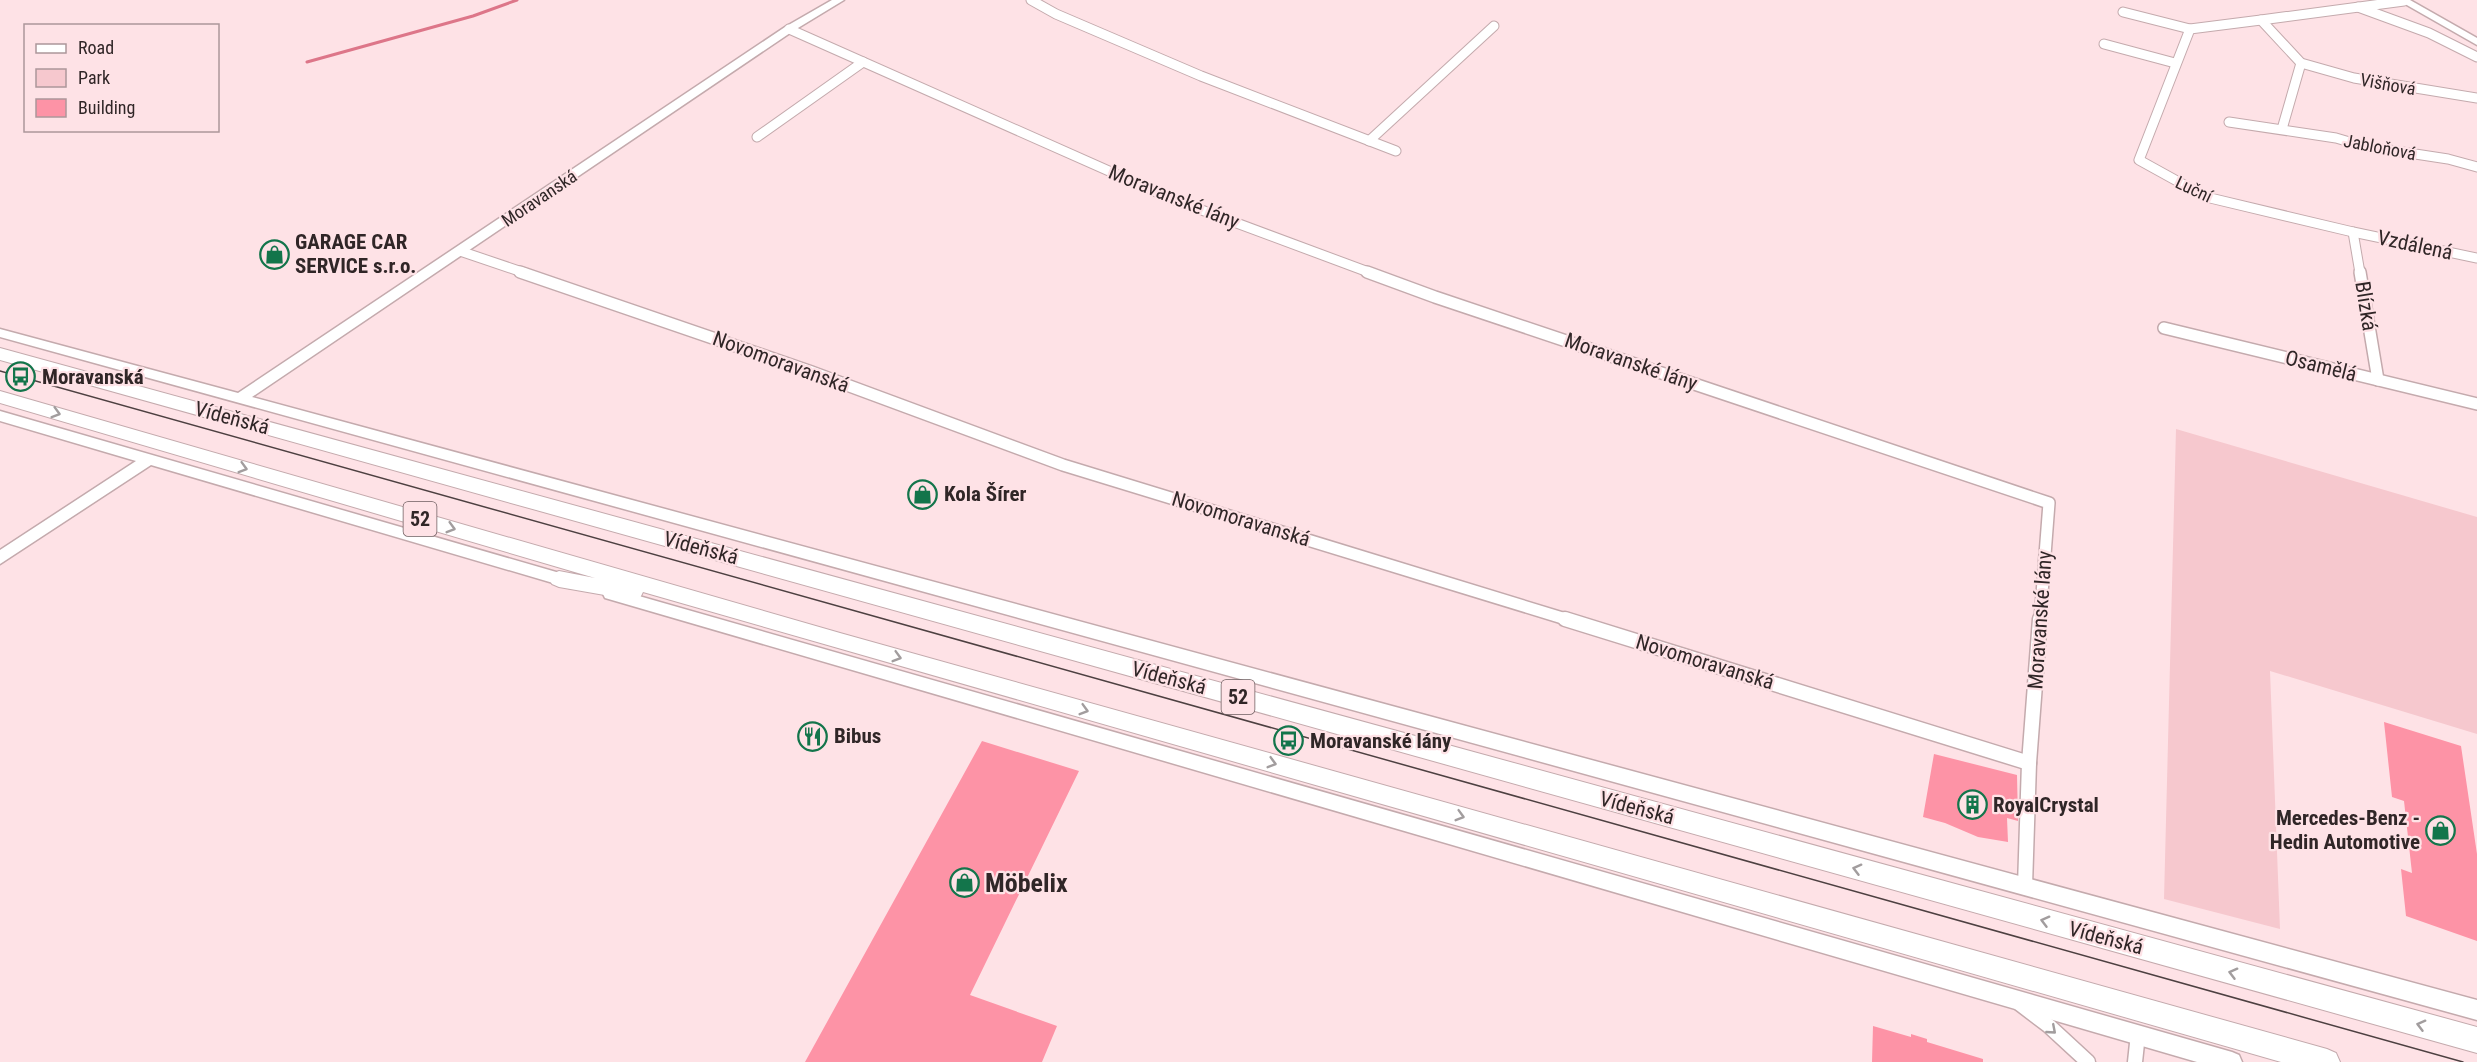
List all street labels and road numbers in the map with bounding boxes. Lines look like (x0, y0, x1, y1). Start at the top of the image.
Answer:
street label: Višňová (2358, 69, 2418, 99)
street label: Jabloňová (2342, 130, 2418, 164)
street label: Moravanské lány (1105, 160, 1243, 234)
street label: Moravanská (497, 165, 581, 231)
street label: Luční (2172, 171, 2216, 207)
street label: Vzdálená (2375, 225, 2455, 265)
street label: Blízká (2350, 279, 2382, 333)
street label: Novomoravanská (710, 326, 852, 398)
street label: Moravanské lány (1562, 328, 1701, 396)
street label: Osamělá (2283, 346, 2359, 386)
street label: Vídeňská (192, 397, 272, 439)
street label: Novomoravanská (1169, 487, 1313, 551)
road number: 52 (404, 502, 436, 536)
street label: Vídeňská (661, 527, 741, 569)
street label: Moravanské lány (2023, 550, 2057, 690)
street label: Novomoravanská (1633, 630, 1777, 694)
street label: Vídeňská (1129, 657, 1209, 699)
road number: 52 (1222, 680, 1254, 714)
street label: Vídeňská (1597, 787, 1677, 829)
street label: Vídeňská (2066, 917, 2146, 959)

